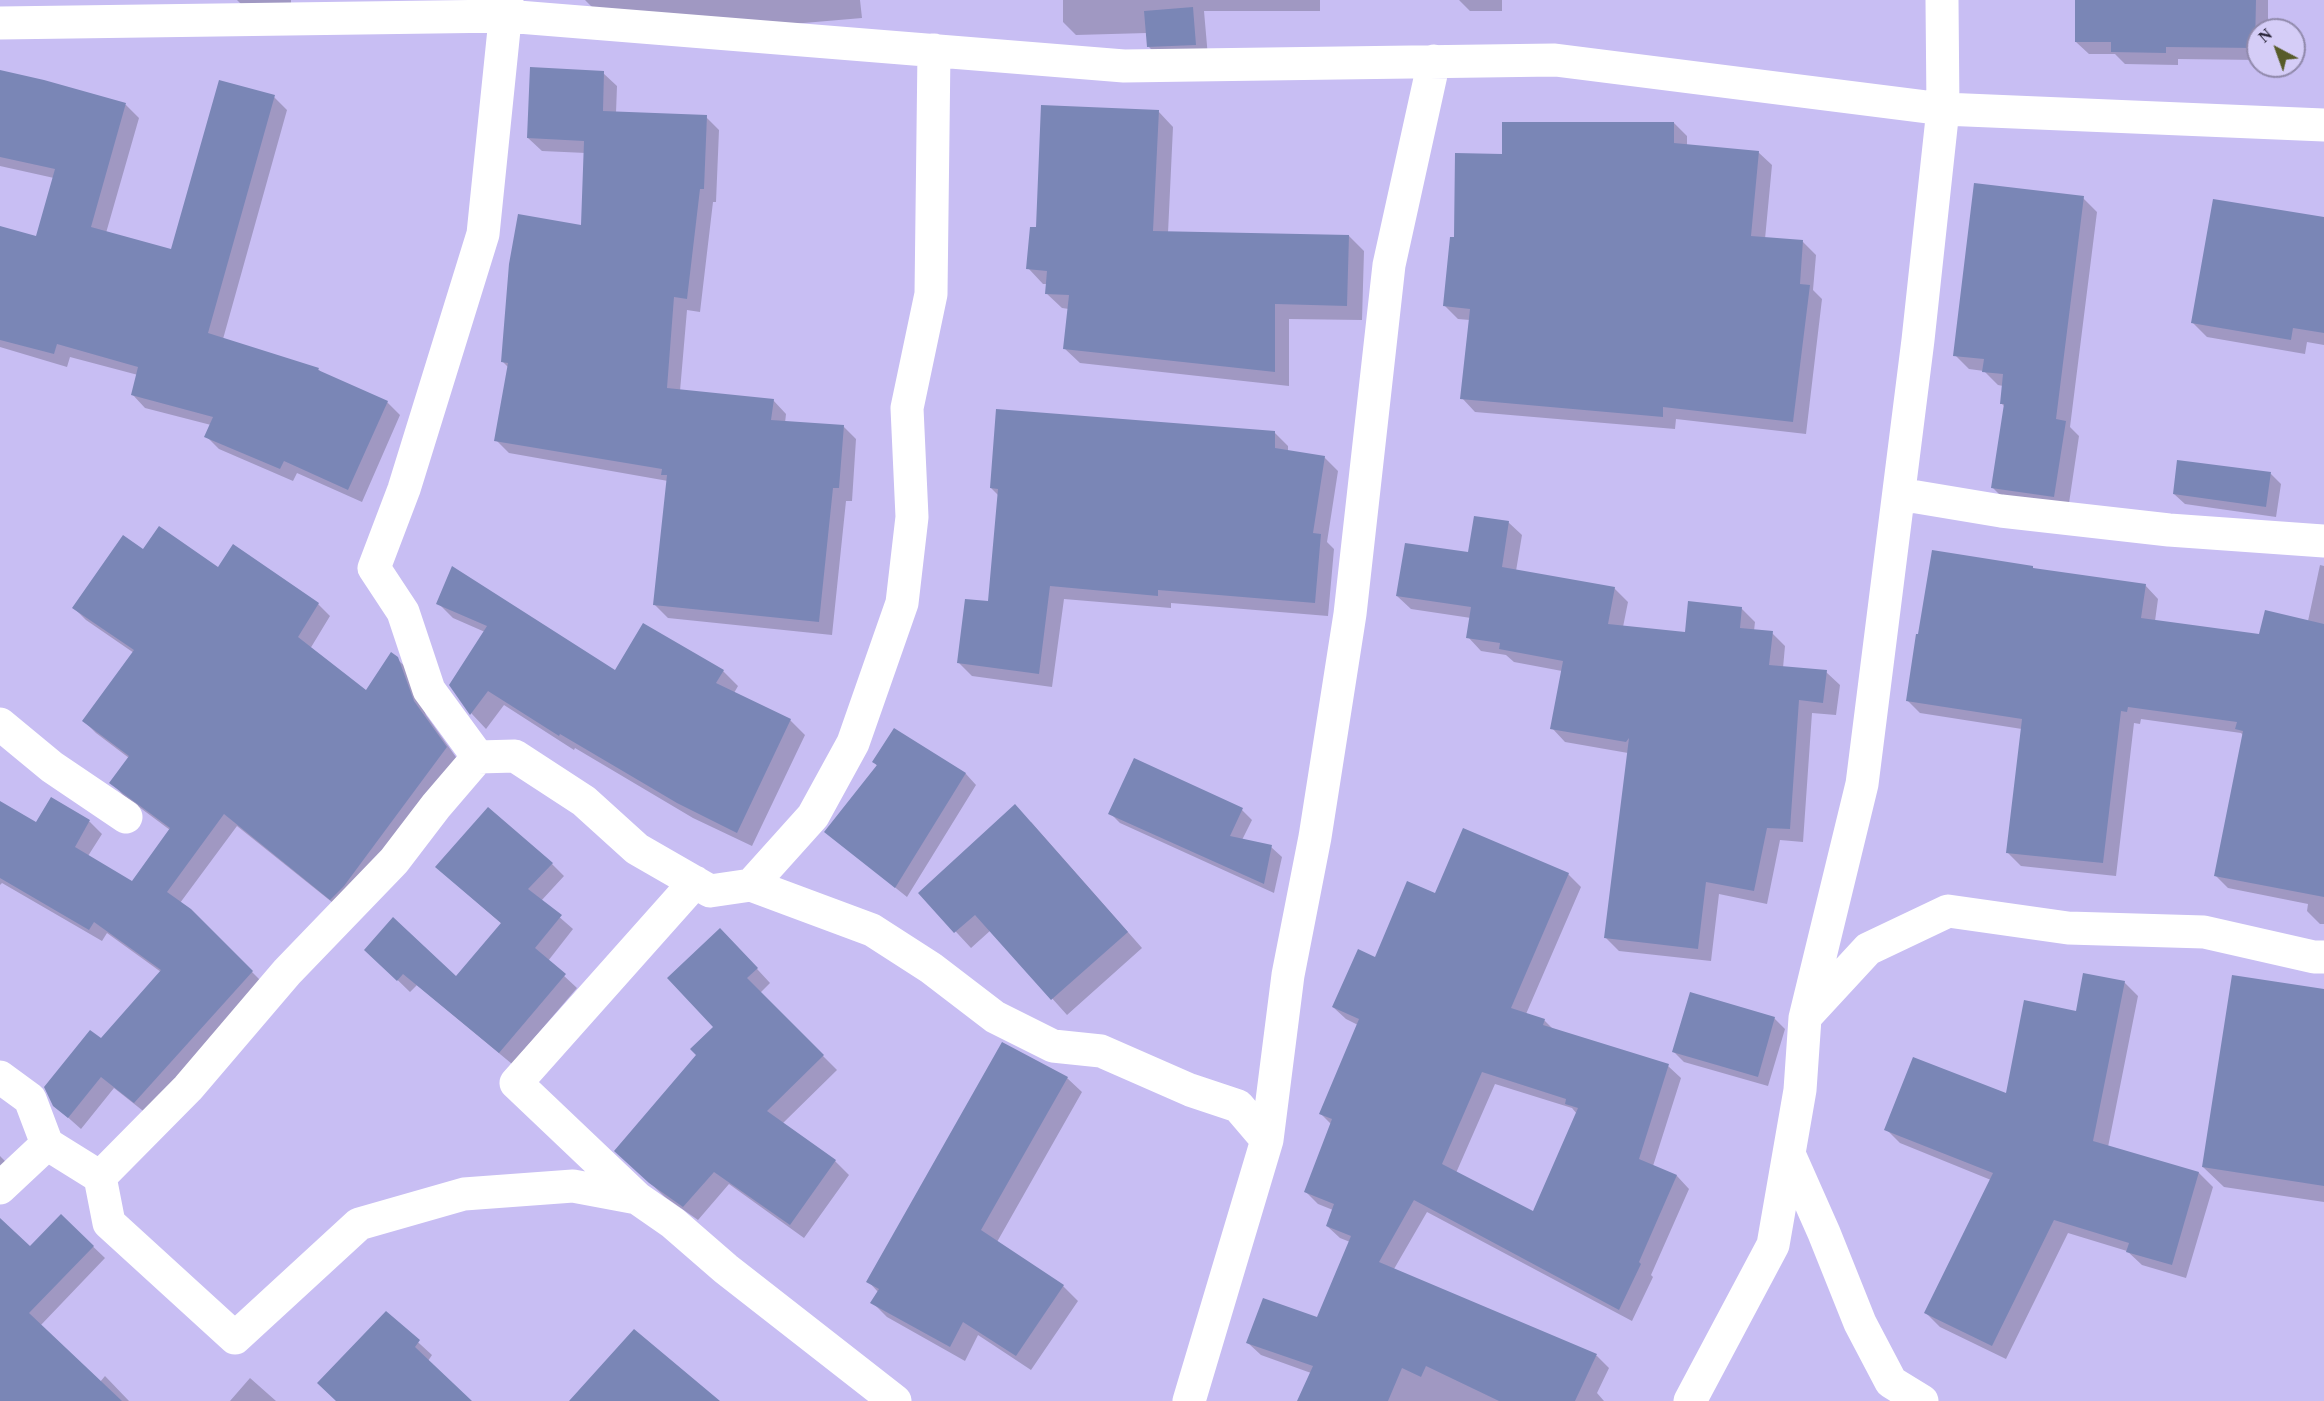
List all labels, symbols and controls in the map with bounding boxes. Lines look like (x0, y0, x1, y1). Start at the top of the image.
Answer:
north arrow (2246, 18, 2306, 78)
text: N (2255, 25, 2275, 46)

